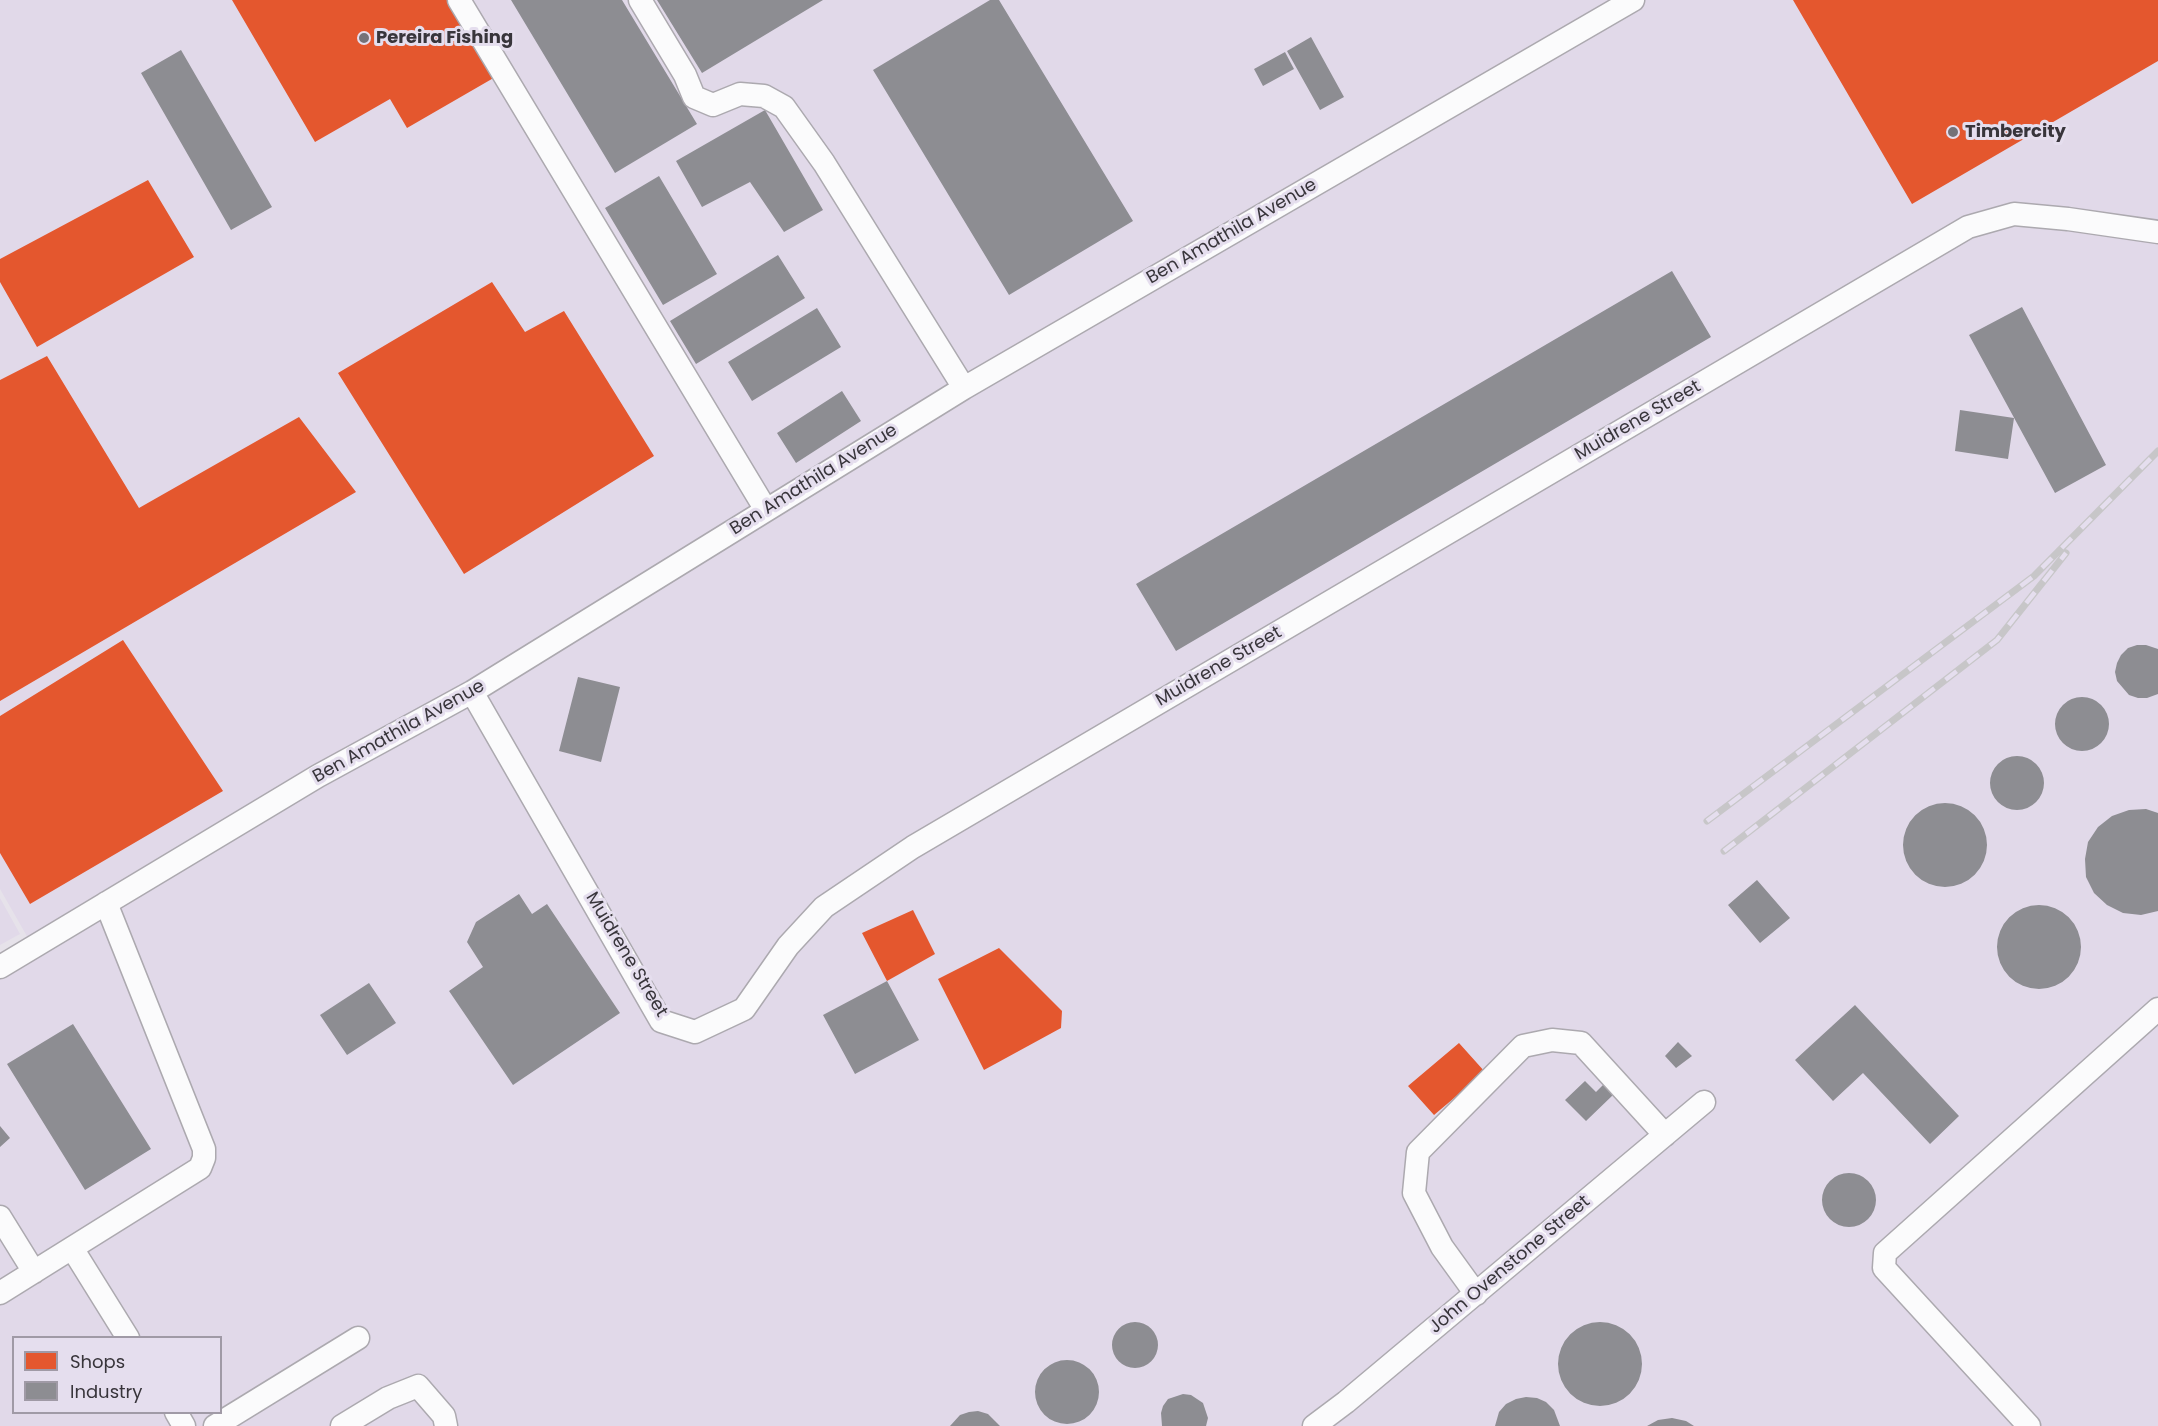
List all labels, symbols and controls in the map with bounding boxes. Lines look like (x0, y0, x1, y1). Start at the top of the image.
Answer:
place label: Pereira Fishing (376, 27, 513, 49)
marker: Pereira Fishing (357, 31, 371, 45)
place label: Timbercity (1965, 121, 2066, 143)
marker: Timbercity (1946, 125, 1960, 139)
street label: Ben Amathila Avenue (1143, 174, 1321, 290)
street label: Muidrene Street (1571, 376, 1705, 466)
street label: Ben Amathila Avenue (727, 420, 901, 540)
street label: Muidrene Street (1152, 622, 1286, 712)
street label: Ben Amathila Avenue (309, 676, 489, 788)
street label: Muidrene Street (580, 889, 672, 1021)
street label: John Ovenstone Street (1425, 1191, 1595, 1339)
legend (12, 1336, 222, 1414)
text: Shops (70, 1349, 125, 1374)
text: Industry (70, 1379, 142, 1404)

